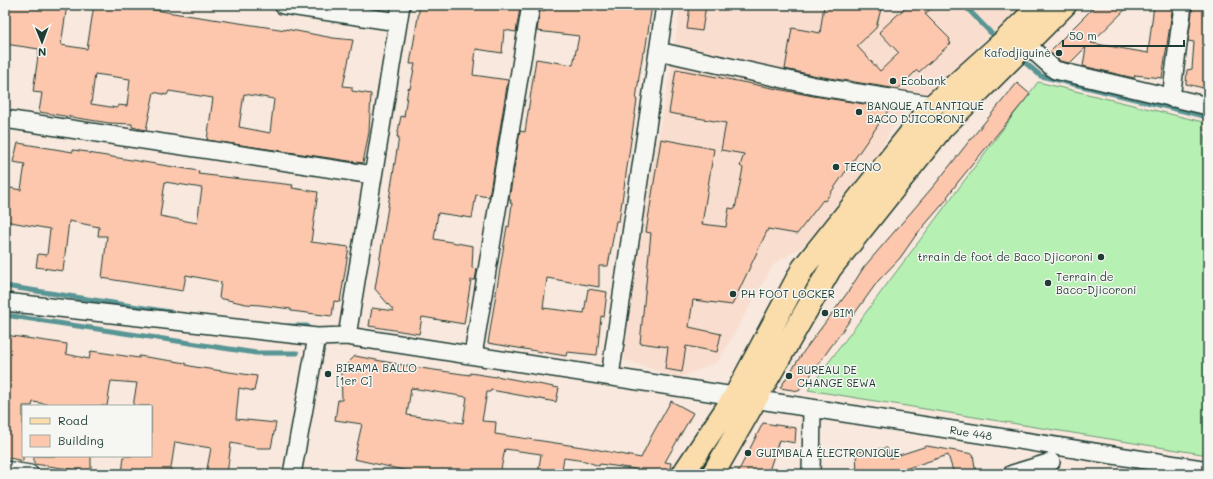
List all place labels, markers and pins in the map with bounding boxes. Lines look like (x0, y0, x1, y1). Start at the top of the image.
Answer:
place label: Kafodjiguinè (984, 45, 1051, 60)
marker: Kafodjiguinè (1054, 48, 1064, 58)
place label: Ecobank (901, 73, 946, 88)
marker: Ecobank (888, 76, 898, 86)
place label: BANQUE ATLANTIQUE BACO DJICORONI (867, 98, 984, 126)
marker: BANQUE ATLANTIQUE BACO DJICORONI (854, 107, 864, 117)
place label: TECNO (844, 159, 881, 174)
marker: TECNO (831, 162, 841, 172)
place label: trrain de foot de Baco Djicoroni (918, 249, 1093, 264)
marker: trrain de foot de Baco Djicoroni (1096, 252, 1106, 262)
place label: Terrain de Baco-Djicoroni (1056, 269, 1136, 297)
marker: Terrain de Baco-Djicoroni (1043, 278, 1053, 288)
place label: PH FOOT LOCKER (741, 286, 835, 301)
marker: PH FOOT LOCKER (728, 289, 738, 299)
place label: BIM (833, 305, 853, 320)
marker: BIM (820, 308, 830, 318)
place label: BIRAMA BALLO [1er C] (336, 360, 417, 388)
place label: BUREAU DE CHANGE SEWA (797, 362, 876, 390)
marker: BIRAMA BALLO [1er C] (323, 369, 333, 379)
marker: BUREAU DE CHANGE SEWA (784, 371, 794, 381)
place label: GUIMBALA ÉLECTRONIQUE (756, 445, 900, 460)
marker: GUIMBALA ÉLECTRONIQUE (743, 448, 753, 458)

